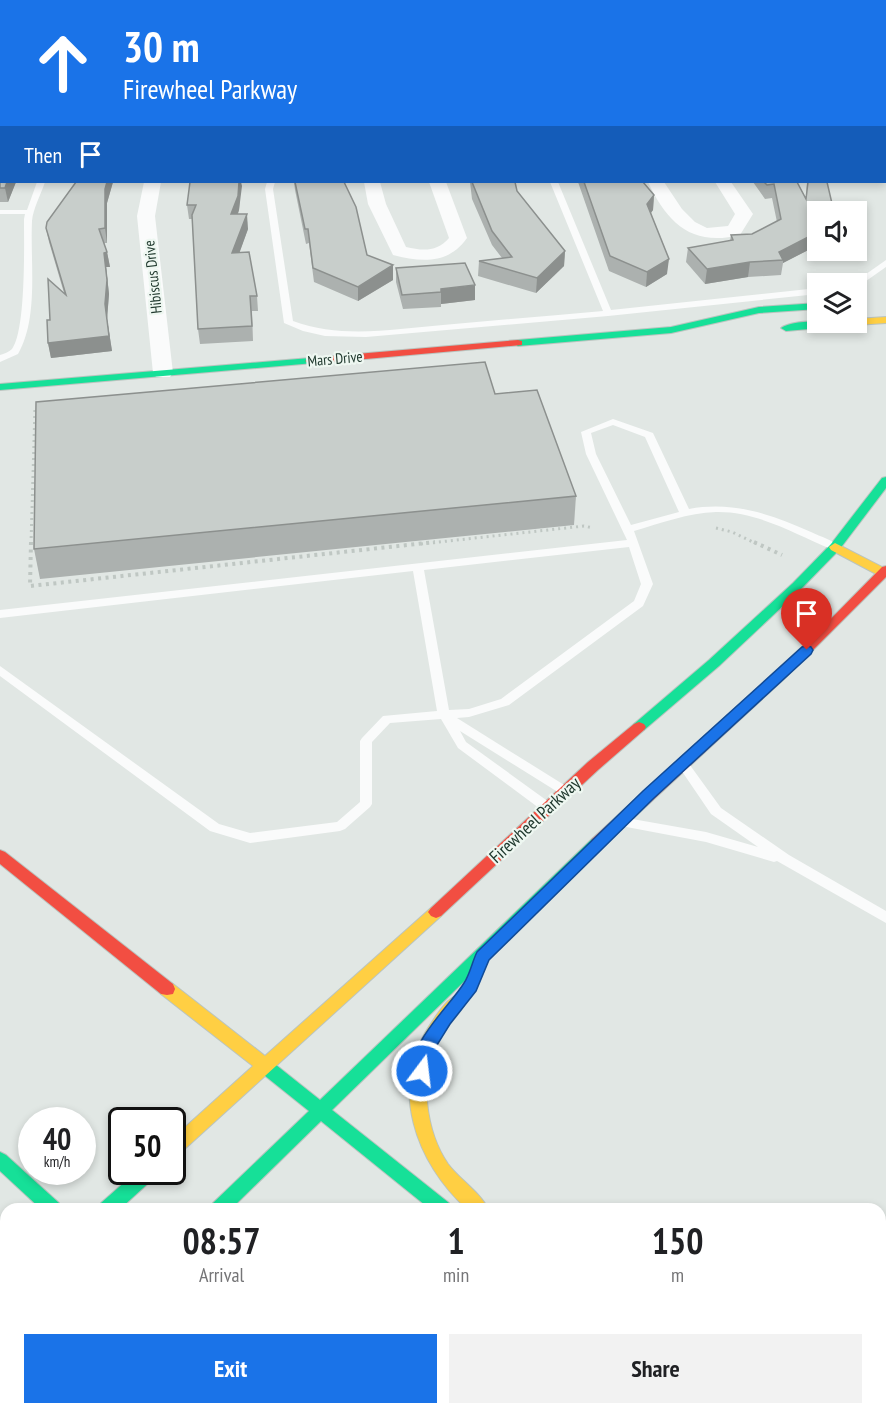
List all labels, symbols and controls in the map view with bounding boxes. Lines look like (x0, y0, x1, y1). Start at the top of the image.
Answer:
text: 30 m (123, 19, 200, 74)
icon: ahead (24, 24, 102, 102)
text: Firewheel Parkway (123, 72, 297, 106)
icon: arrive (74, 138, 107, 171)
text: Then (24, 141, 62, 169)
map controls (807, 201, 867, 333)
button: sound (807, 201, 867, 261)
street label: Hibiscus Drive (139, 240, 166, 315)
button: layers (807, 273, 867, 333)
street label: Mars Drive (307, 347, 363, 370)
pin (781, 588, 832, 650)
icon: arrive (790, 597, 823, 630)
street label: Firewheel Parkway (484, 771, 585, 868)
position arrow (390, 1039, 454, 1103)
speed limit sign: 50 (108, 1107, 186, 1185)
text: 40 (43, 1119, 71, 1158)
text: km/h (44, 1152, 70, 1171)
text: 08:57 (183, 1217, 260, 1264)
text: 1 (447, 1217, 465, 1264)
text: 150 (652, 1217, 703, 1264)
text: Arrival (199, 1262, 244, 1288)
text: min (443, 1262, 469, 1288)
text: m (671, 1262, 684, 1288)
button: Exit (24, 1334, 437, 1403)
button: Share (449, 1334, 862, 1403)

